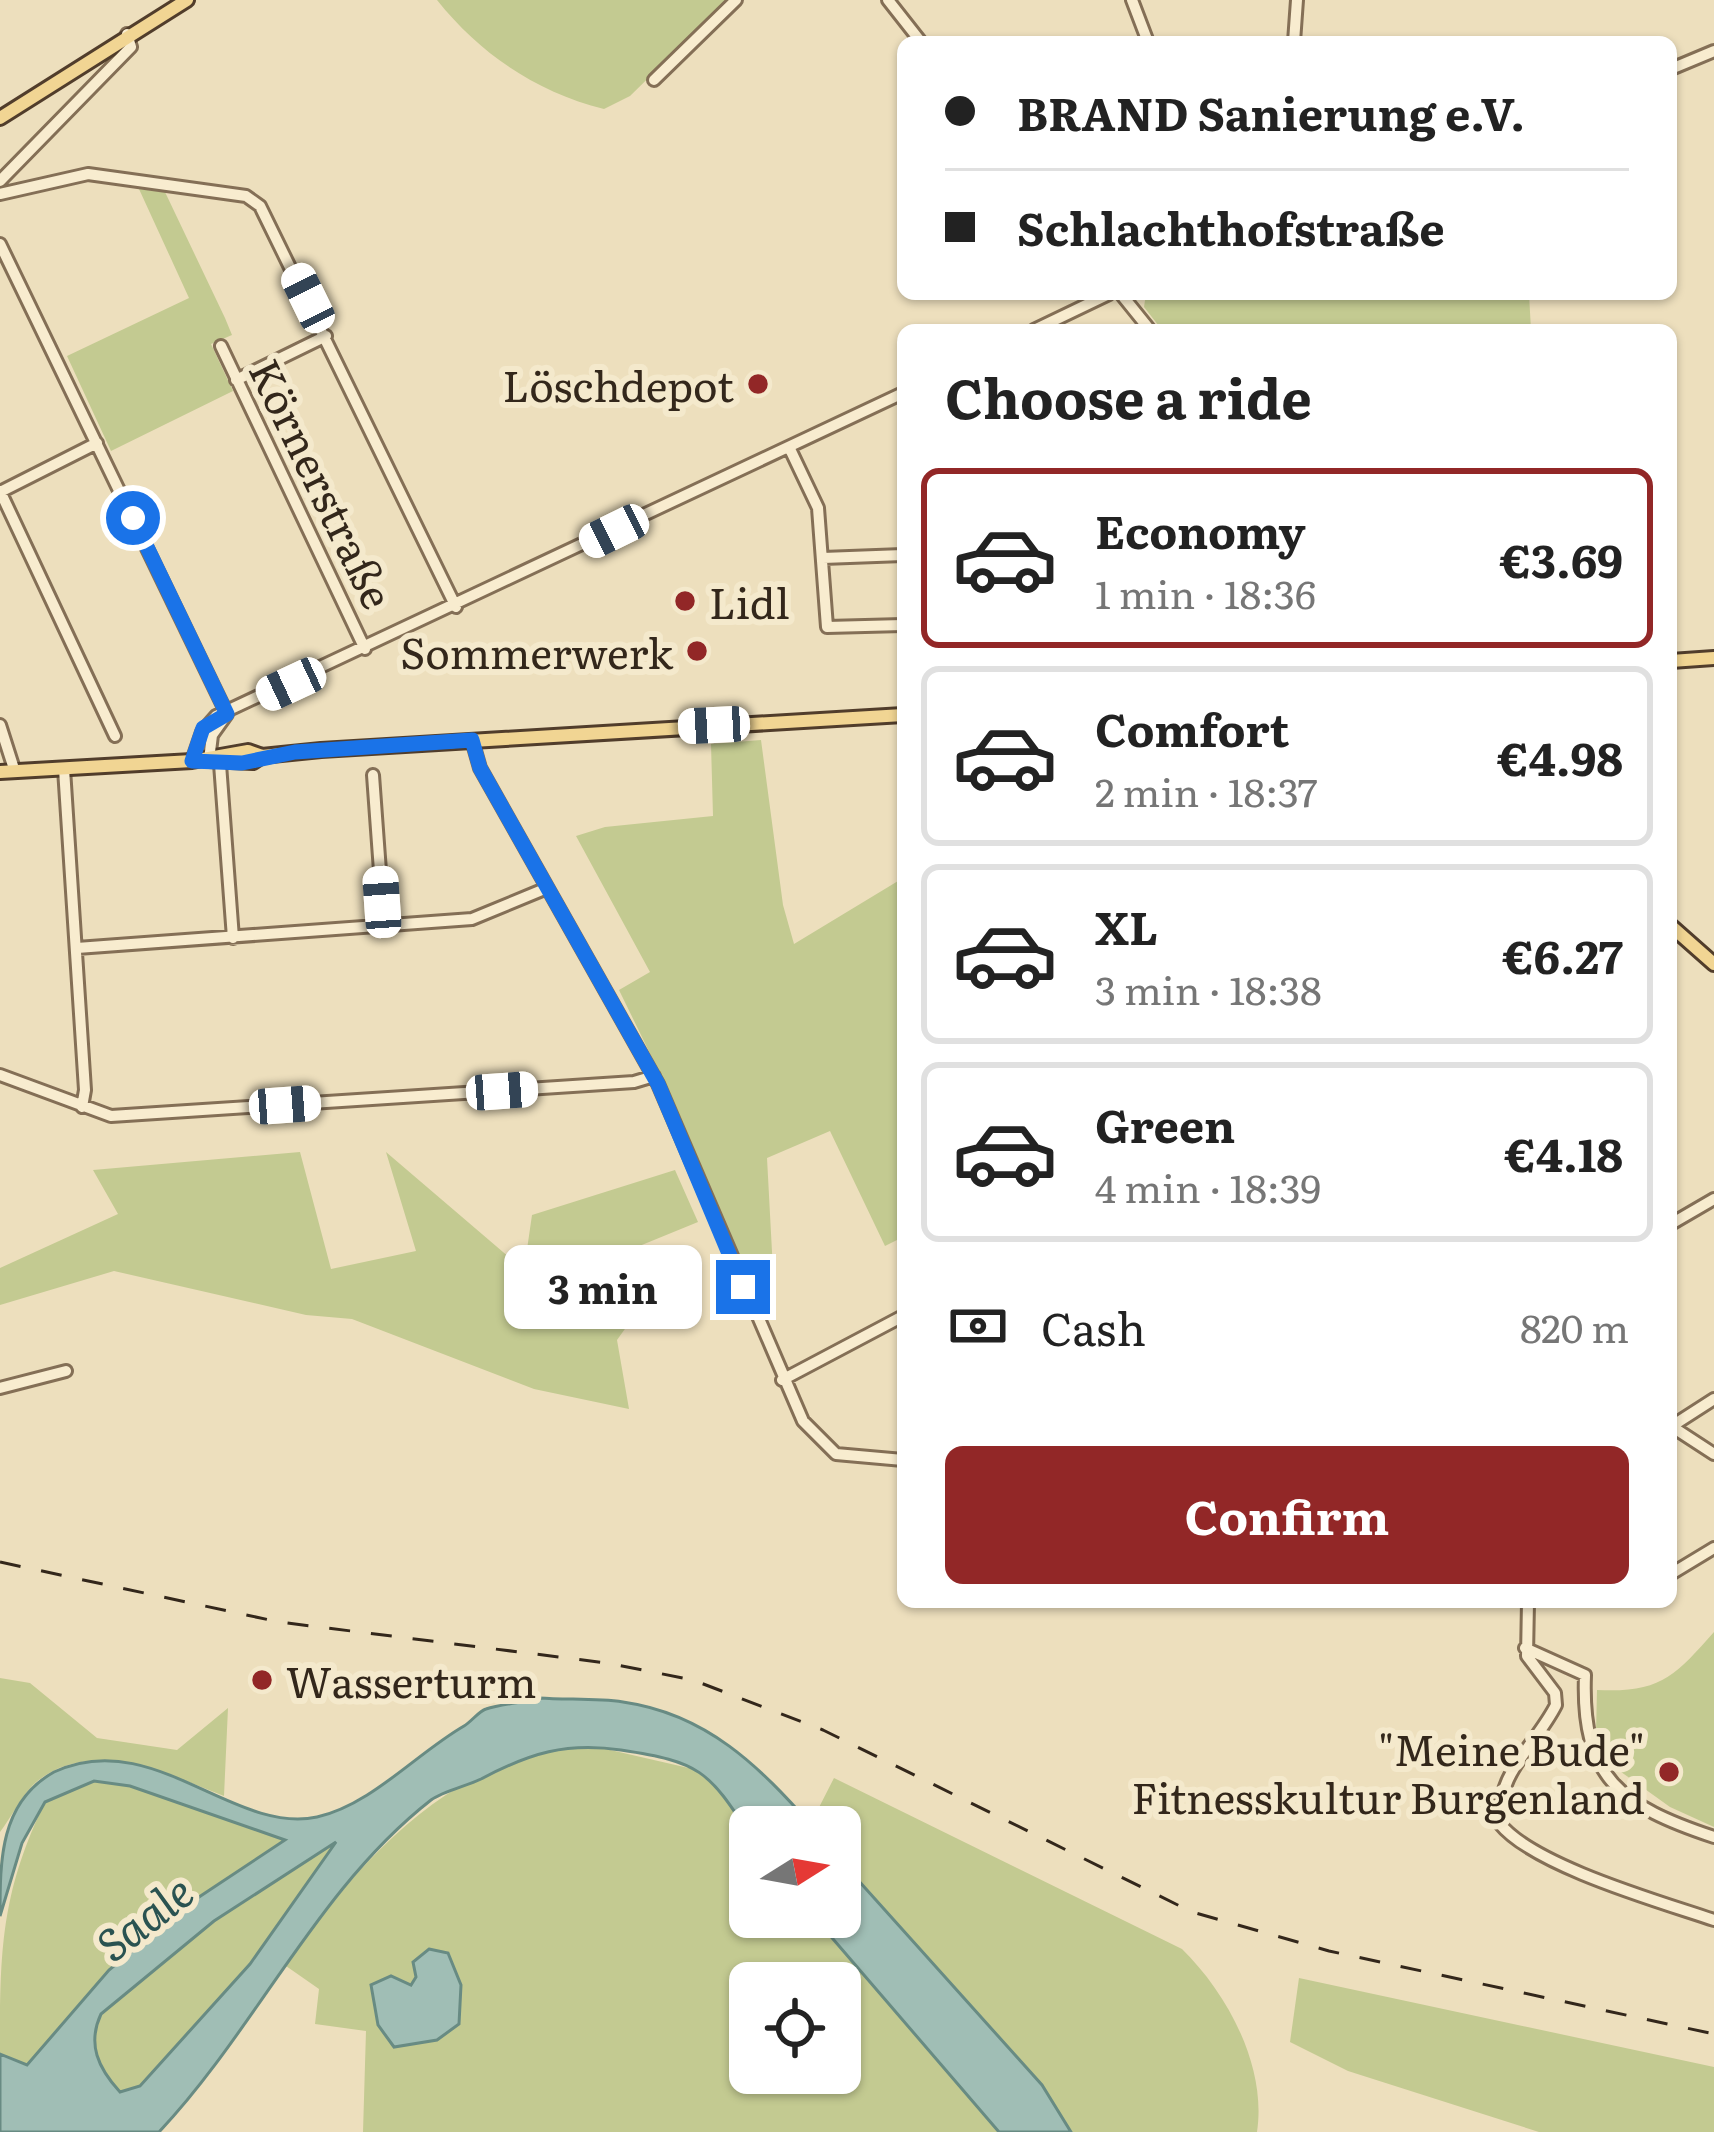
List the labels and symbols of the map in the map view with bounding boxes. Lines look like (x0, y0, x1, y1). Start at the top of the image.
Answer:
car (276, 258, 340, 338)
street label: Körnerstraße (236, 348, 410, 618)
place label: Löschdepot (503, 353, 734, 415)
marker: Löschdepot (745, 371, 771, 397)
route start (106, 491, 160, 545)
car (574, 499, 654, 563)
place label: Lidl (709, 570, 790, 632)
marker: Lidl (672, 588, 698, 614)
place label: Sommerwerk (400, 620, 673, 682)
marker: Sommerwerk (684, 638, 710, 664)
car (251, 652, 331, 716)
car (677, 705, 751, 745)
car (362, 865, 402, 939)
car (465, 1071, 539, 1111)
car (248, 1085, 322, 1125)
callout: 3 min (503, 1245, 701, 1329)
route end (716, 1260, 770, 1314)
place label: Wasserturm (286, 1649, 536, 1711)
marker: Wasserturm (249, 1667, 275, 1693)
place label: "Meine Bude" Fitnesskultur Burgenland (1131, 1717, 1645, 1827)
marker: "Meine Bude" Fitnesskultur Burgenland (1656, 1759, 1682, 1785)
north arrow (729, 1806, 861, 1938)
water label: Saale (80, 1857, 206, 1975)

